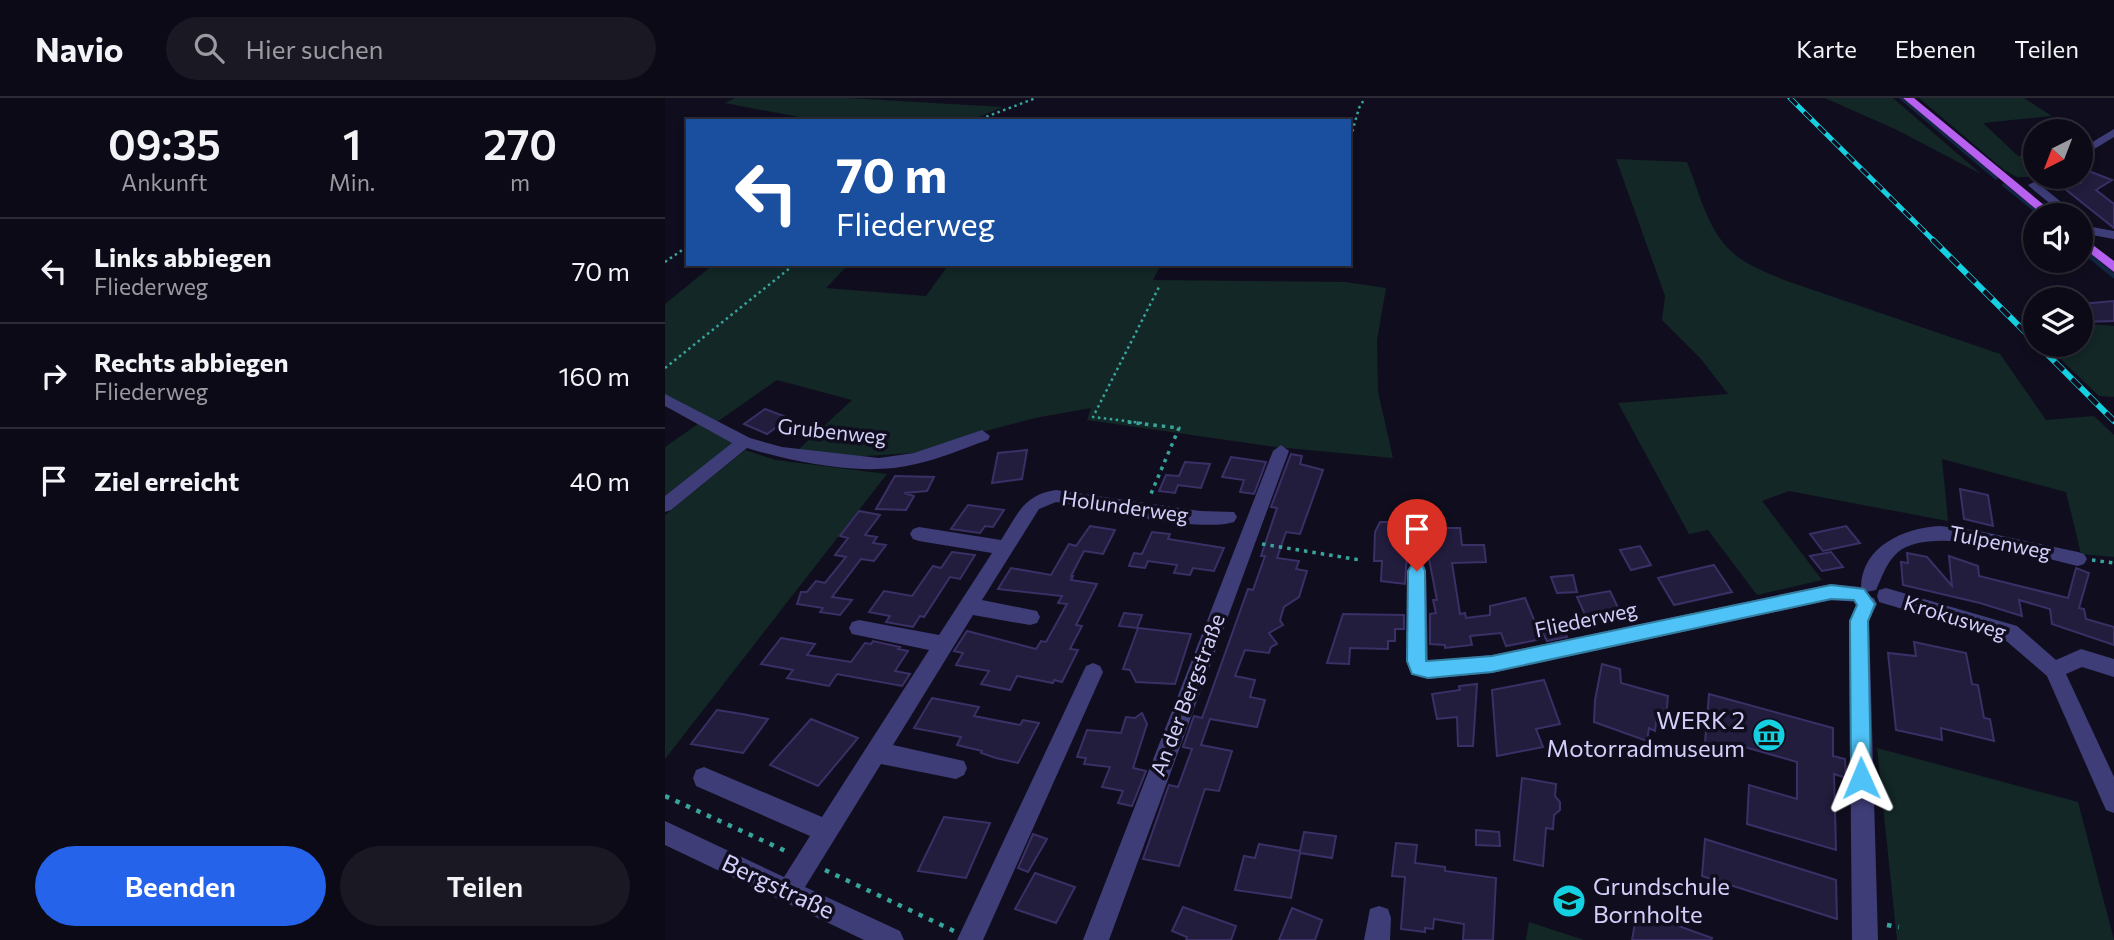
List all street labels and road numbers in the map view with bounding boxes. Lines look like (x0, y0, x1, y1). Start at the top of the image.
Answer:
street label: Grubenweg (776, 412, 888, 449)
street label: Holunderweg (1060, 484, 1190, 527)
street label: Tulpenweg (1947, 519, 2053, 564)
street label: Krokusweg (1901, 589, 2010, 644)
street label: Fliederweg (1532, 595, 1639, 642)
street label: An der Bergstraße (1144, 610, 1229, 779)
street label: Bergstraße (718, 847, 839, 924)

